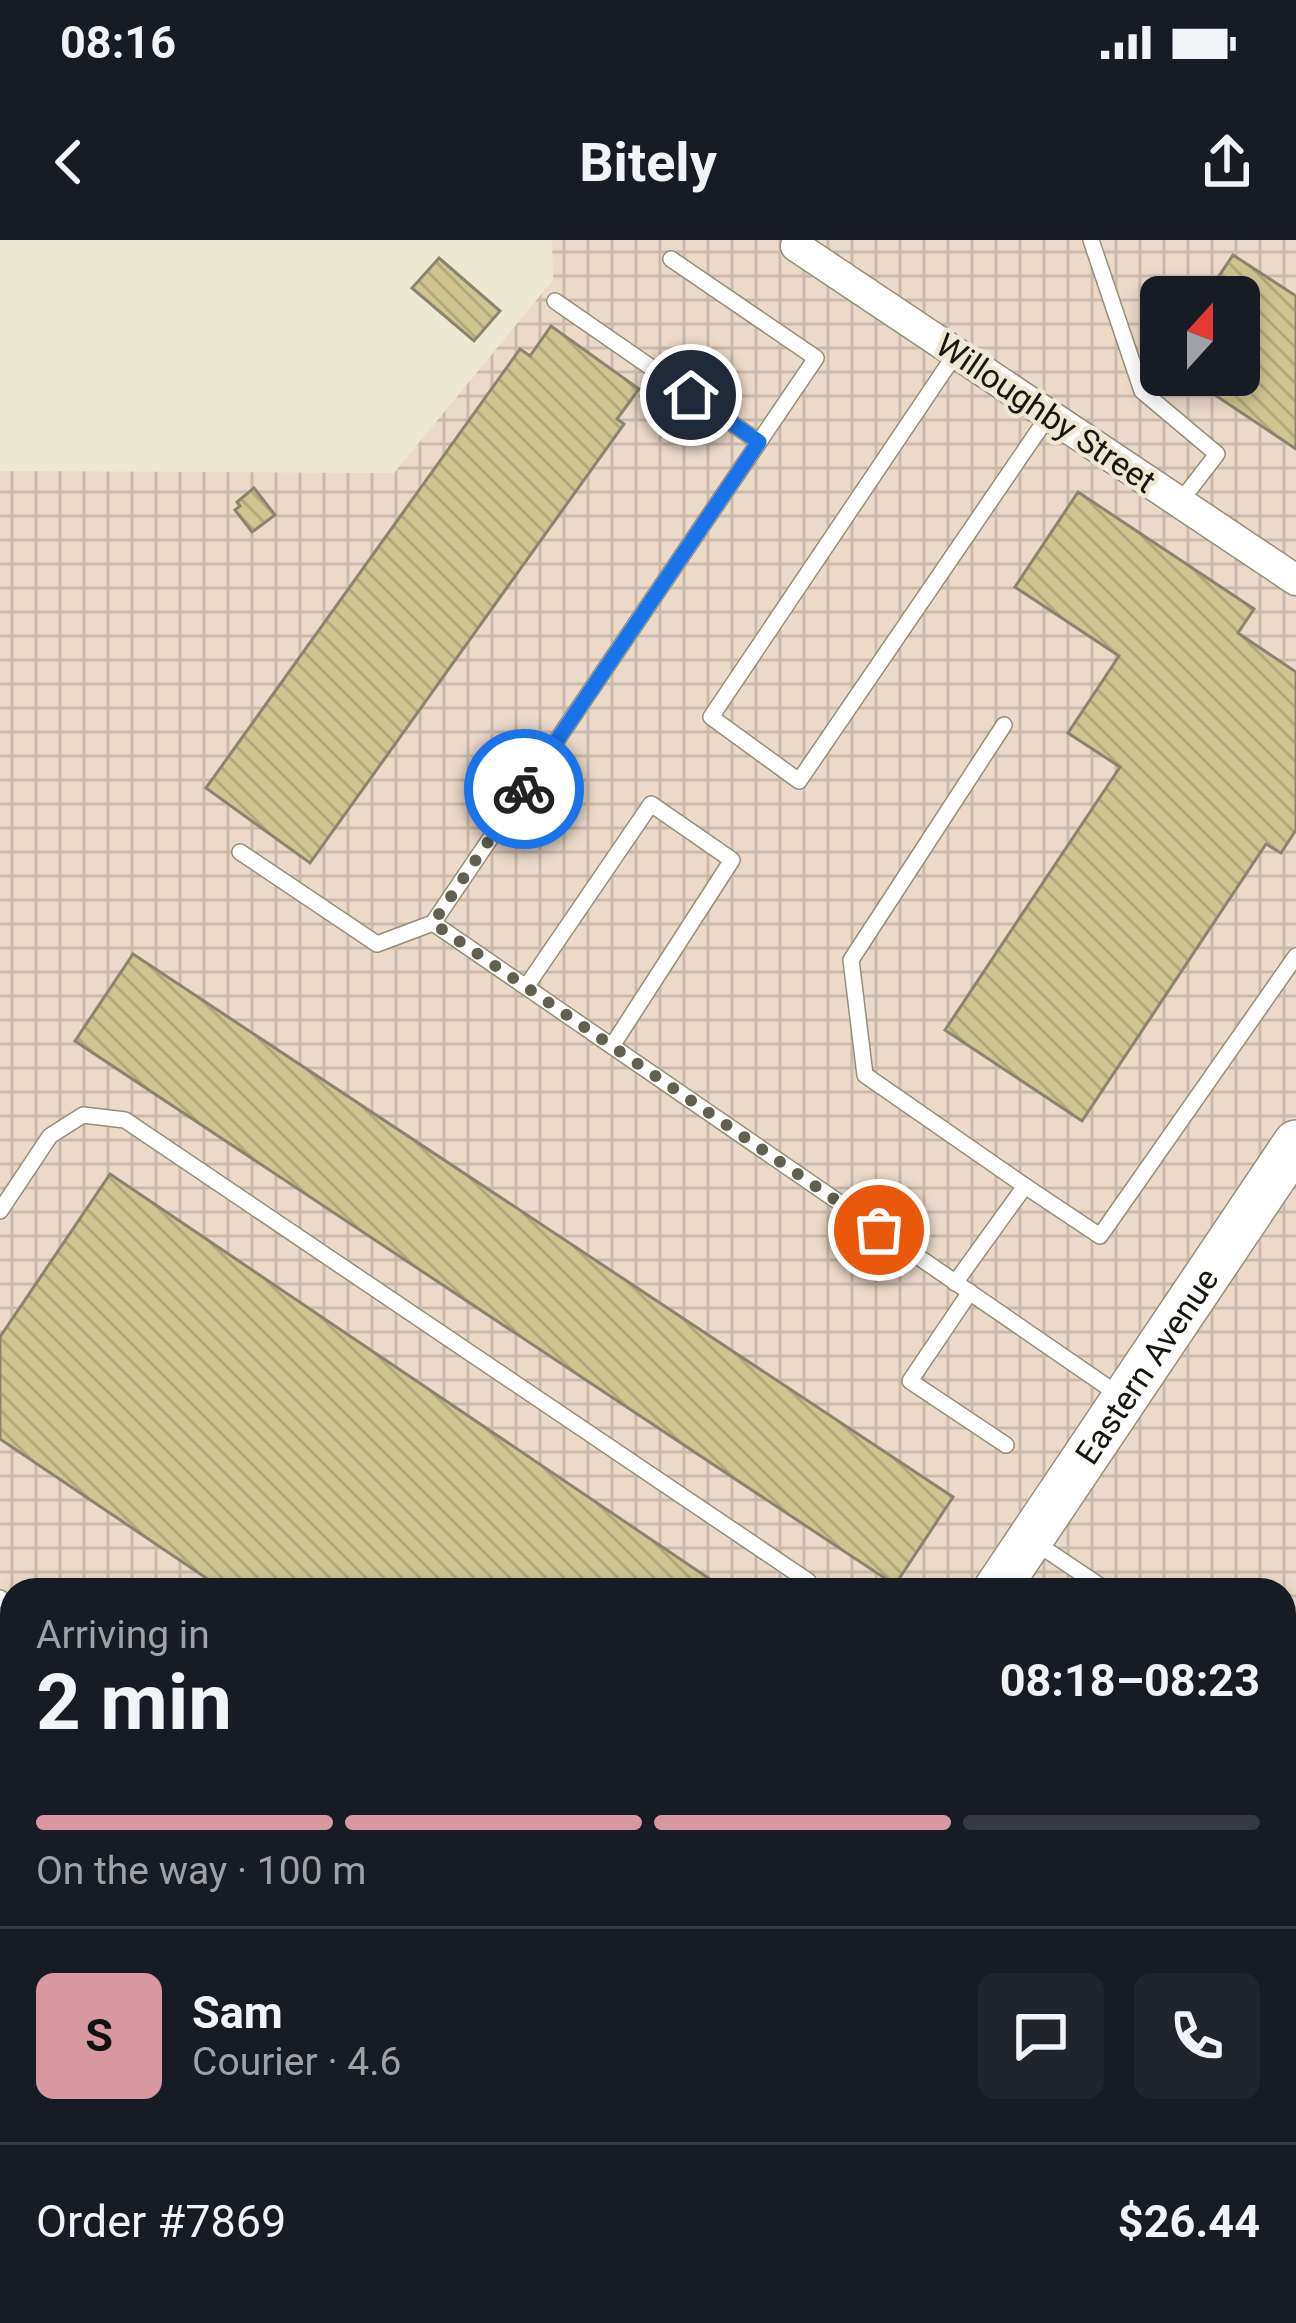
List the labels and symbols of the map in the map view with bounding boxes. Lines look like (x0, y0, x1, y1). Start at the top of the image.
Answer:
north arrow (1140, 276, 1260, 396)
street label: Willoughby Street (929, 325, 1163, 501)
pin (640, 344, 742, 446)
courier (464, 729, 584, 849)
pin (828, 1179, 930, 1281)
street label: Eastern Avenue (1067, 1260, 1226, 1471)

